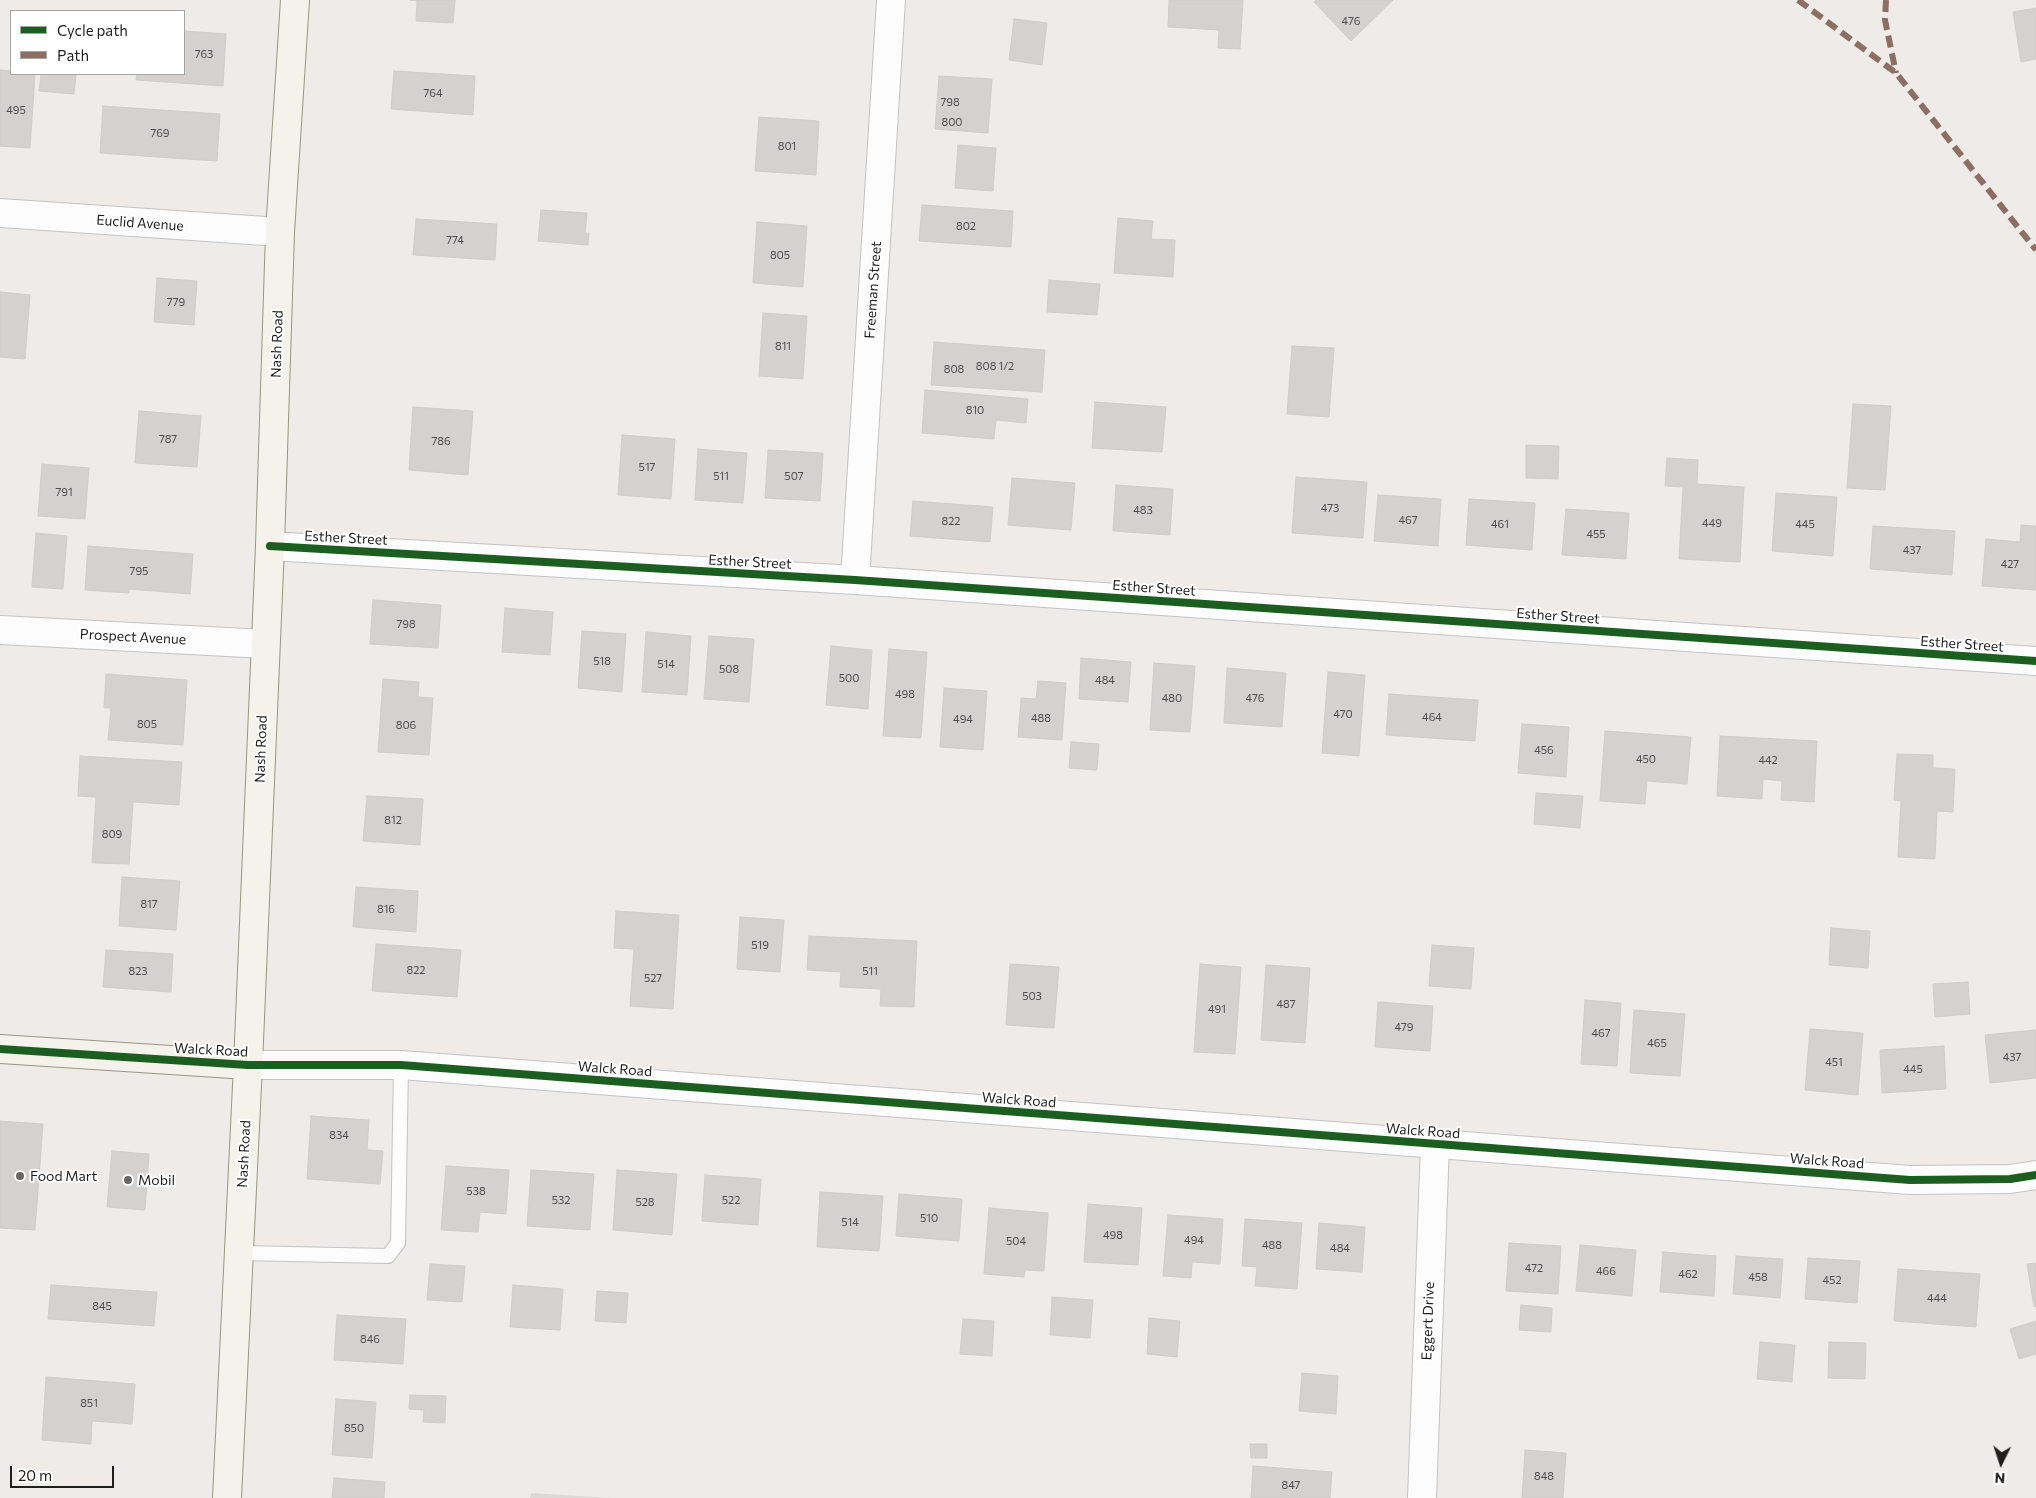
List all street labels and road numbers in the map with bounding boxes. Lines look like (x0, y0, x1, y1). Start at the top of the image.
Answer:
street label: Euclid Avenue (96, 212, 184, 234)
street label: Freeman Street (861, 241, 885, 339)
street label: Nash Road (267, 310, 287, 378)
street label: Esther Street (304, 527, 388, 549)
street label: Esther Street (708, 551, 792, 573)
street label: Esther Street (1112, 577, 1196, 599)
street label: Esther Street (1516, 605, 1600, 627)
street label: Prospect Avenue (79, 626, 187, 648)
street label: Esther Street (1920, 633, 2004, 655)
street label: Nash Road (251, 715, 271, 783)
street label: Walck Road (173, 1040, 249, 1060)
street label: Walck Road (577, 1058, 653, 1080)
street label: Walck Road (981, 1089, 1057, 1111)
street label: Nash Road (234, 1120, 254, 1188)
street label: Walck Road (1385, 1120, 1461, 1142)
street label: Walck Road (1789, 1150, 1865, 1172)
street label: Eggert Drive (1418, 1281, 1438, 1361)

